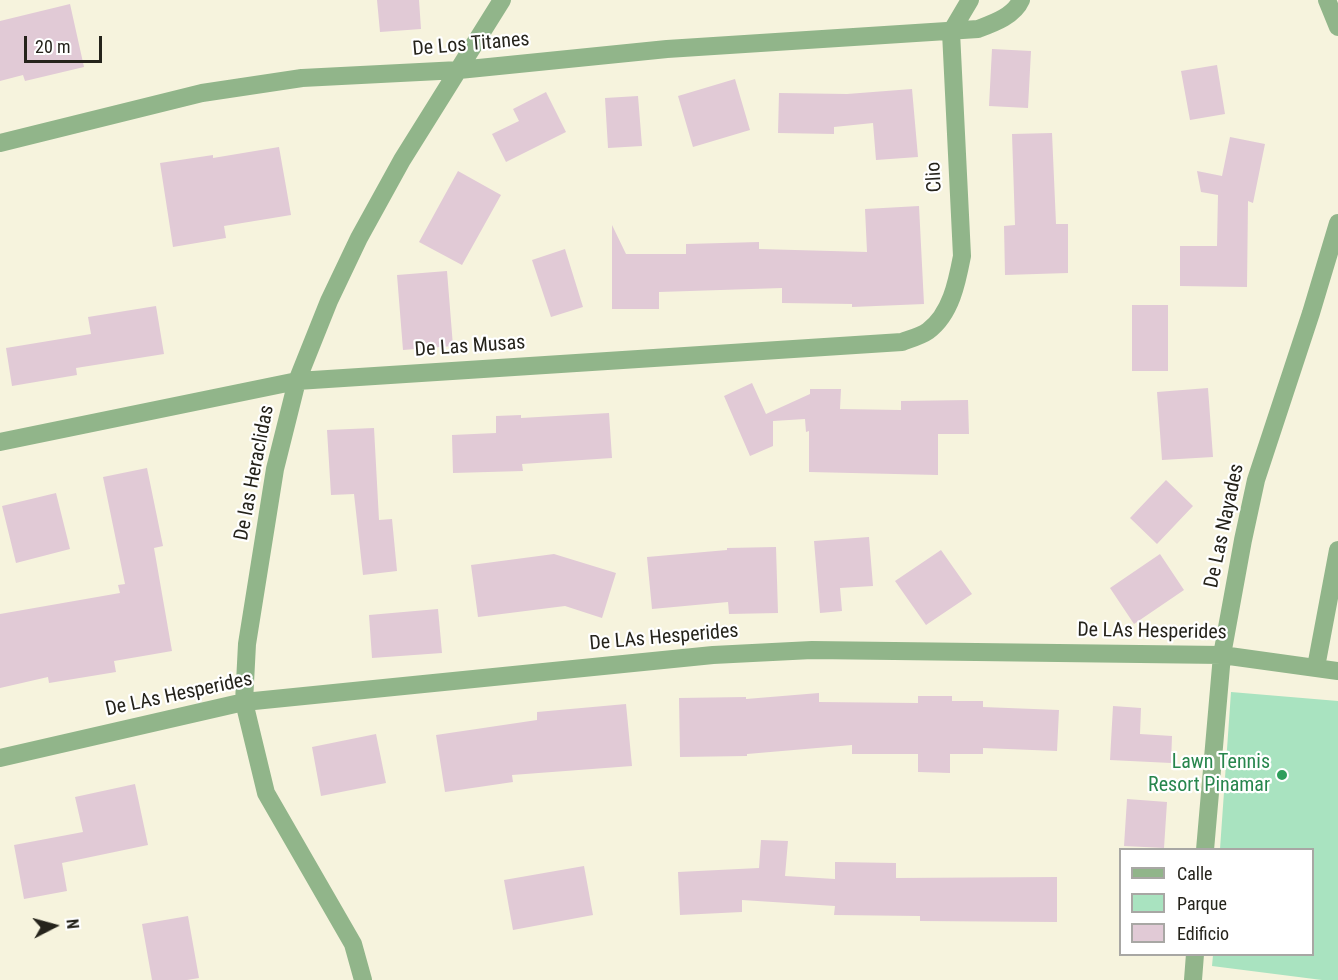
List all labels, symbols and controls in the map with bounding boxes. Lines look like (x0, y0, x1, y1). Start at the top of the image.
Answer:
scale bar (27, 24, 105, 62)
street label: De Los Titanes (412, 28, 530, 62)
text: 20 m (35, 36, 70, 57)
street label: Clio (922, 161, 948, 193)
street label: De Las Musas (414, 331, 526, 363)
street label: De las Heraclidas (230, 403, 280, 543)
street label: De Las Nayades (1200, 462, 1250, 590)
street label: De LAs Hesperides (1077, 619, 1227, 645)
street label: De LAs Hesperides (588, 620, 740, 656)
street label: De LAs Hesperides (103, 668, 255, 722)
place label: Lawn Tennis Resort Pinamar (1148, 751, 1270, 798)
marker: Lawn Tennis Resort Pinamar (1275, 768, 1289, 782)
legend (1119, 848, 1314, 956)
text: Calle (1177, 863, 1213, 884)
text: Parque (1177, 893, 1227, 914)
north arrow (24, 896, 84, 956)
text: N (62, 918, 82, 930)
text: Edificio (1177, 923, 1229, 944)

